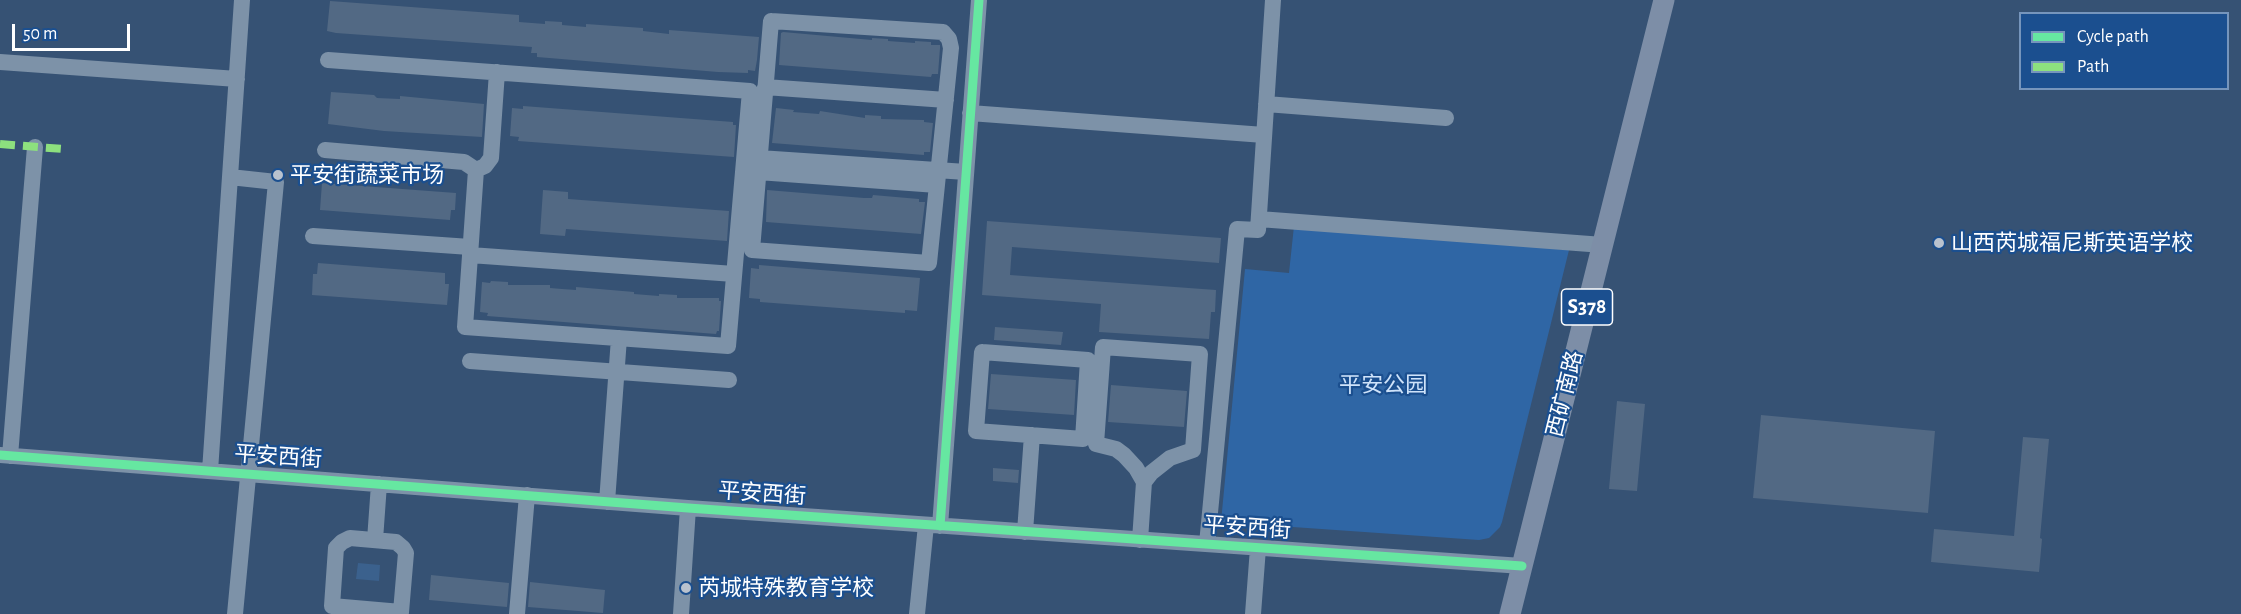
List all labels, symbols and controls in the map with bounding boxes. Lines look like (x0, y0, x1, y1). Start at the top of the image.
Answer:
scale bar (15, 12, 134, 50)
legend (2019, 12, 2229, 90)
text: 50 m (23, 25, 57, 43)
text: Cycle path (2077, 28, 2149, 46)
text: Path (2077, 58, 2109, 76)
place label: 平安街蔬菜市场 (290, 162, 444, 188)
marker: 平安街蔬菜市场 (271, 168, 285, 182)
place label: 山西芮城福尼斯英语学校 (1951, 230, 2193, 256)
marker: 山西芮城福尼斯英语学校 (1932, 236, 1946, 250)
road number: S378 (1562, 289, 1612, 325)
street label: 西矿南路 (1542, 348, 1588, 440)
park label: 平安公园 (1339, 372, 1427, 398)
street label: 平安西街 (233, 441, 323, 473)
street label: 平安西街 (717, 478, 807, 510)
street label: 平安西街 (1202, 512, 1292, 544)
place label: 芮城特殊教育学校 (698, 575, 874, 601)
marker: 芮城特殊教育学校 (679, 581, 693, 595)

